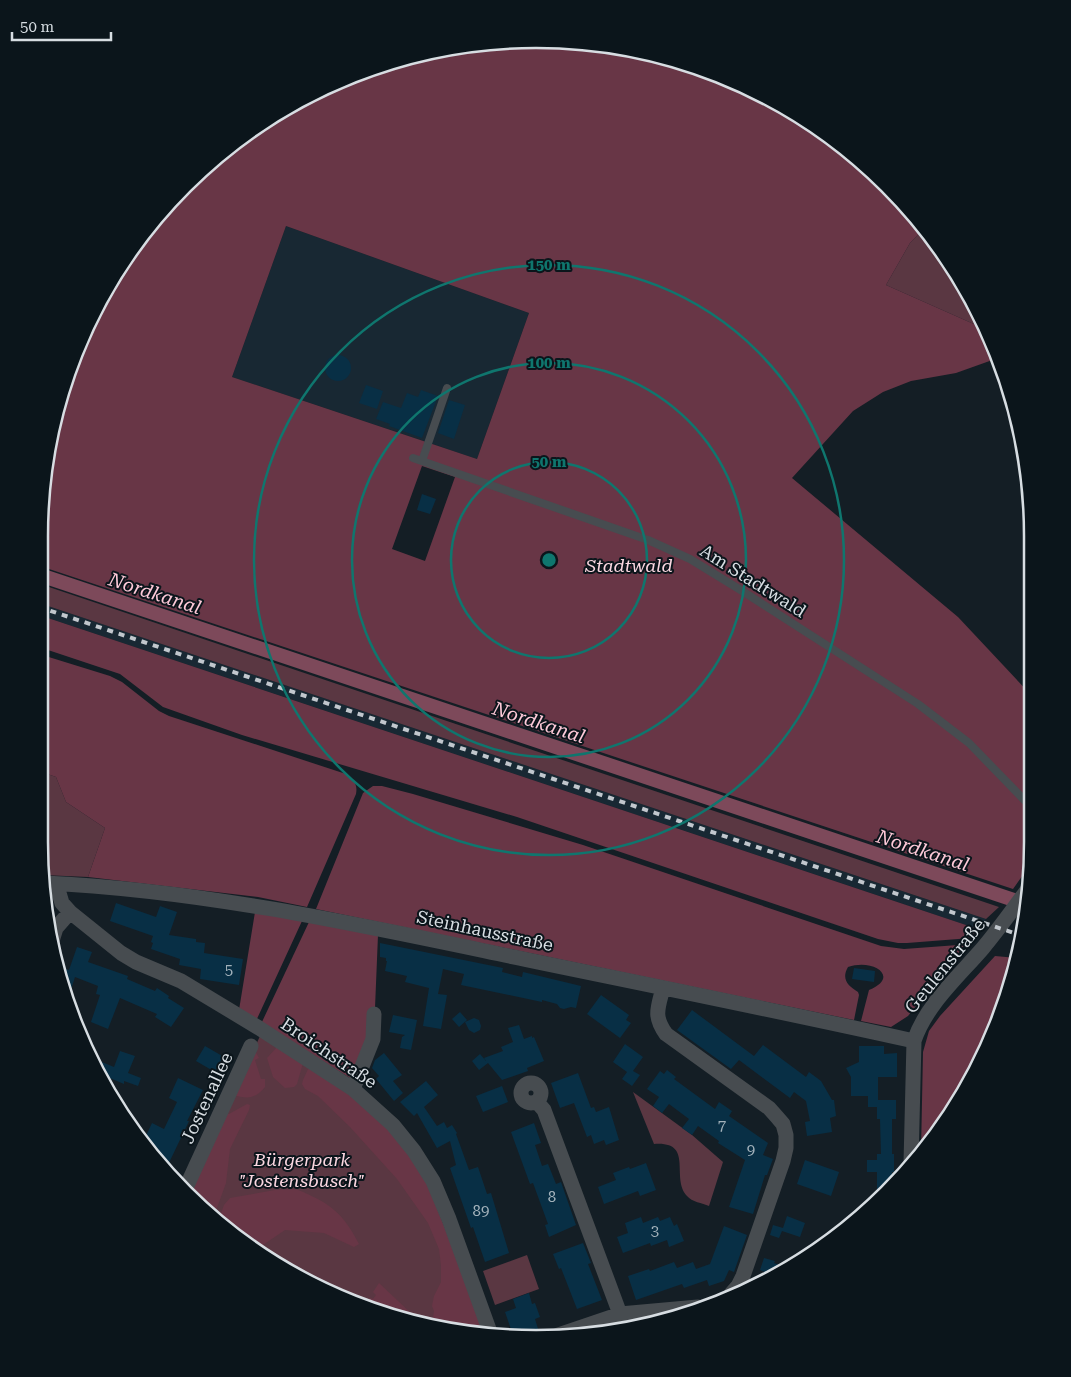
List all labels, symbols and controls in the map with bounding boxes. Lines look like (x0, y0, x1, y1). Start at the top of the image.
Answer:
scale bar (12, 10, 111, 42)
text: 50 m (20, 18, 55, 36)
text: 150 m (527, 256, 571, 274)
text: 100 m (527, 354, 571, 372)
text: 50 m (531, 453, 567, 471)
street label: Am Stadtwald (696, 540, 810, 622)
centre of rings (540, 551, 558, 569)
park label: Stadtwald (584, 555, 673, 576)
water label: Nordkanal (105, 567, 204, 619)
water label: Nordkanal (489, 696, 588, 748)
water label: Nordkanal (873, 824, 972, 876)
street label: Steinhausstraße (415, 906, 555, 955)
street label: Geulenstraße (900, 914, 989, 1017)
house number: 5 (225, 961, 233, 979)
street label: Broichstraße (277, 1013, 381, 1092)
street label: Jostenallee (176, 1049, 237, 1147)
house number: 7 (718, 1116, 726, 1134)
house number: 9 (747, 1141, 755, 1159)
park label: Bürgerpark "Jostensbusch" (239, 1149, 365, 1191)
house number: 8 (548, 1188, 556, 1206)
house number: 89 (473, 1202, 489, 1220)
house number: 3 (651, 1222, 659, 1240)

